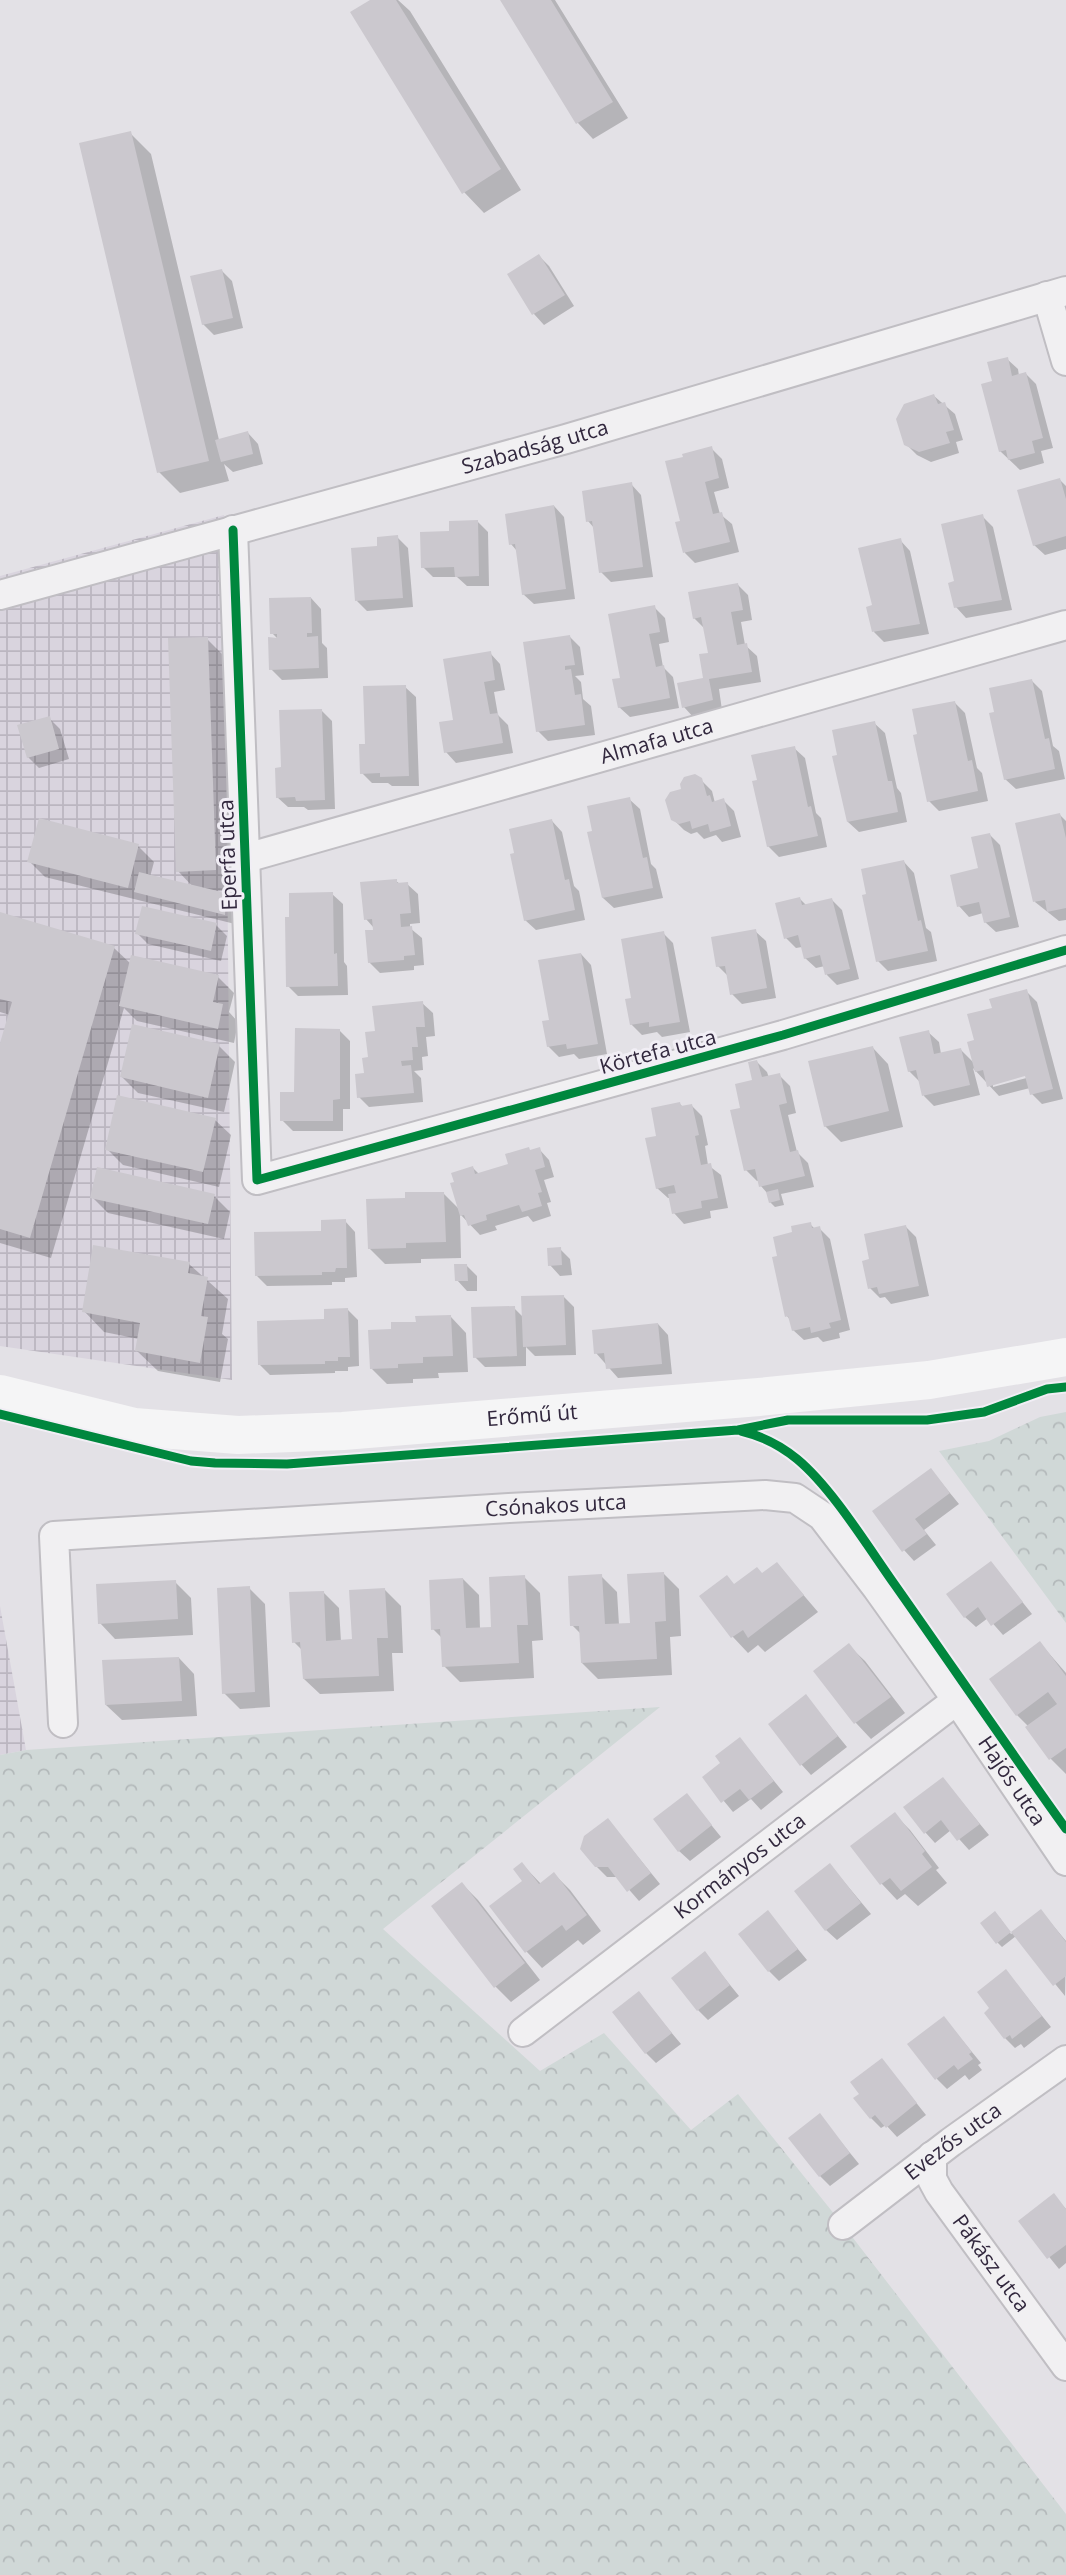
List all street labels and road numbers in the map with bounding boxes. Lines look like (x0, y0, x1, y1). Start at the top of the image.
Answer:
street label: Szabadság utca (458, 412, 611, 480)
street label: Almafa utca (597, 711, 716, 770)
street label: Eperfa utca (211, 799, 243, 911)
street label: Körtefa utca (596, 1022, 719, 1080)
street label: Erőmű út (485, 1397, 578, 1432)
street label: Csónakos utca (484, 1487, 627, 1522)
street label: Hajós utca (972, 1730, 1053, 1831)
street label: Kormányos utca (668, 1806, 811, 1925)
street label: Evezős utca (898, 2096, 1006, 2186)
street label: Pákász utca (947, 2208, 1037, 2317)

